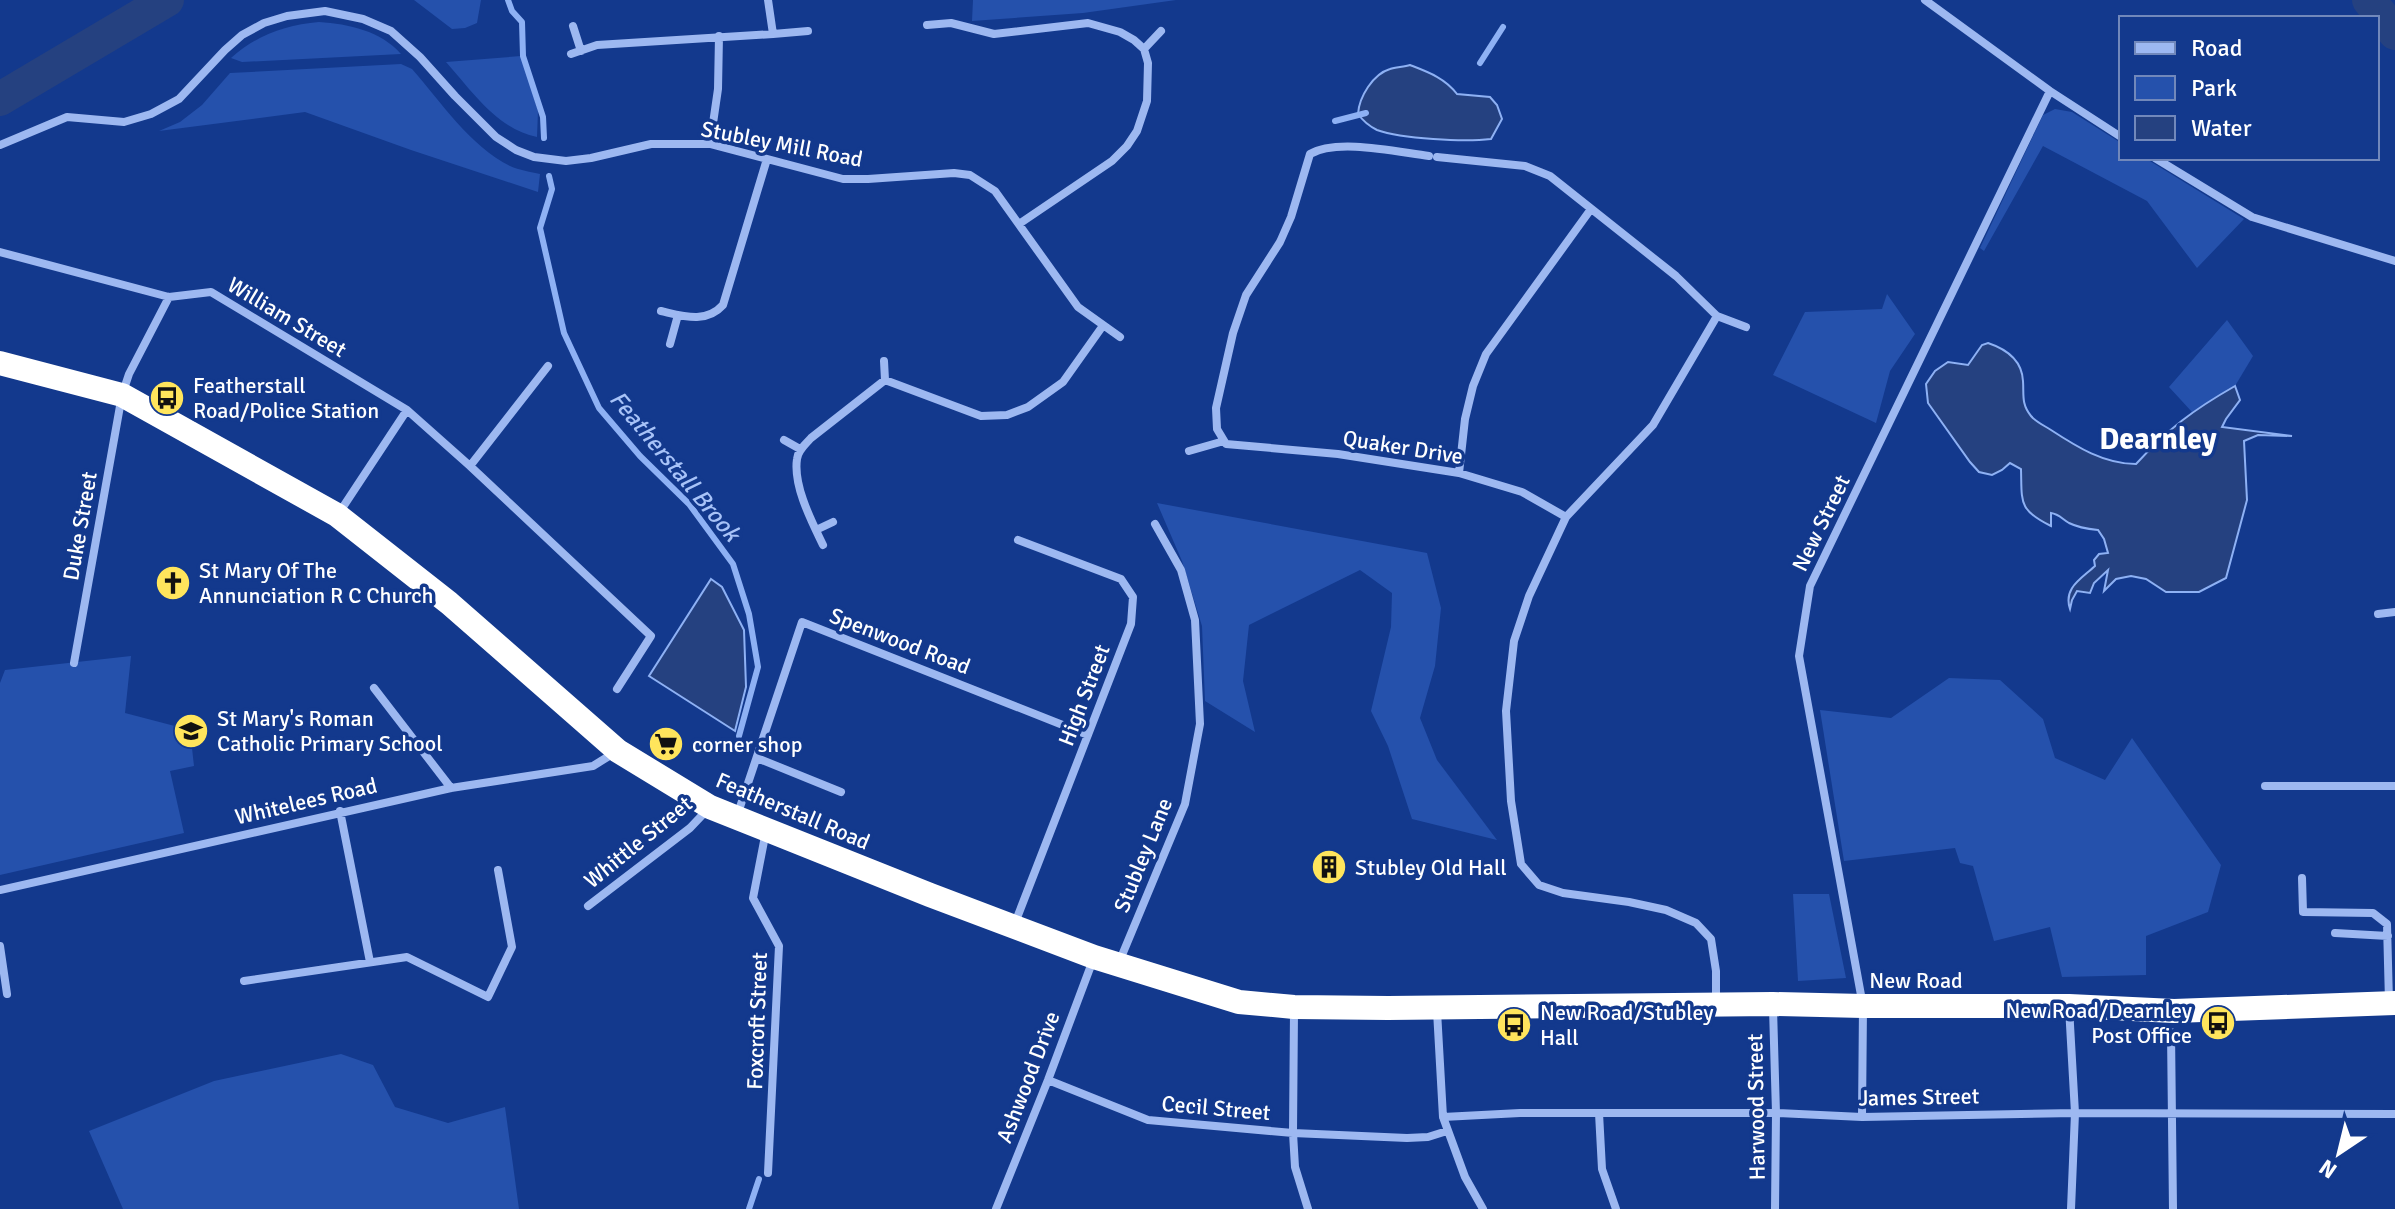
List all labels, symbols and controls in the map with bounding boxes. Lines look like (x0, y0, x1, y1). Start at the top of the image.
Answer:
legend (2119, 16, 2379, 160)
text: Road (2191, 33, 2242, 63)
text: Park (2191, 73, 2237, 103)
text: Water (2191, 113, 2252, 143)
street label: Stubley Mill Road (699, 115, 865, 173)
street label: William Street (223, 271, 352, 363)
place label: Featherstall Road/Police Station (193, 372, 379, 424)
bus stop icon: Featherstall Road/Police Station (148, 379, 186, 417)
water label: Featherstall Brook (603, 384, 748, 549)
district label: Dearnley (2099, 421, 2217, 458)
street label: Quaker Drive (1341, 424, 1465, 470)
street label: Duke Street (57, 469, 103, 583)
street label: New Street (1786, 470, 1856, 576)
place label: St Mary Of The Annunciation R C Church (199, 557, 434, 609)
church icon: St Mary Of The Annunciation R C Church (154, 564, 192, 602)
street label: Spenwood Road (826, 602, 974, 680)
street label: High Street (1052, 640, 1116, 750)
place label: St Mary's Roman Catholic Primary School (217, 705, 443, 757)
school or university icon: St Mary's Roman Catholic Primary School (172, 712, 210, 750)
supermarket icon: corner shop (647, 725, 685, 763)
place label: corner shop (692, 731, 802, 758)
street label: Featherstall Road (712, 766, 874, 856)
street label: Whitelees Road (232, 772, 380, 830)
street label: Whittle Street (578, 790, 698, 894)
street label: Stubley Lane (1108, 794, 1178, 916)
building icon: Stubley Old Hall (1310, 848, 1348, 886)
place label: Stubley Old Hall (1355, 854, 1507, 881)
street label: Foxcroft Street (741, 952, 773, 1090)
street label: New Road (1869, 967, 1963, 994)
place label: New Road/Dearnley Post Office (2005, 997, 2193, 1049)
place label: New Road/Stubley Hall (1540, 999, 1714, 1051)
bus stop icon: New Road/Dearnley Post Office (2199, 1004, 2237, 1042)
bus stop icon: New Road/Stubley Hall (1495, 1006, 1533, 1044)
street label: Ashwood Drive (991, 1007, 1065, 1147)
street label: Harwood Street (1741, 1033, 1771, 1181)
street label: James Street (1858, 1082, 1980, 1112)
street label: Cecil Street (1160, 1090, 1272, 1126)
north arrow (2299, 1113, 2379, 1193)
text: N (2314, 1154, 2342, 1184)

